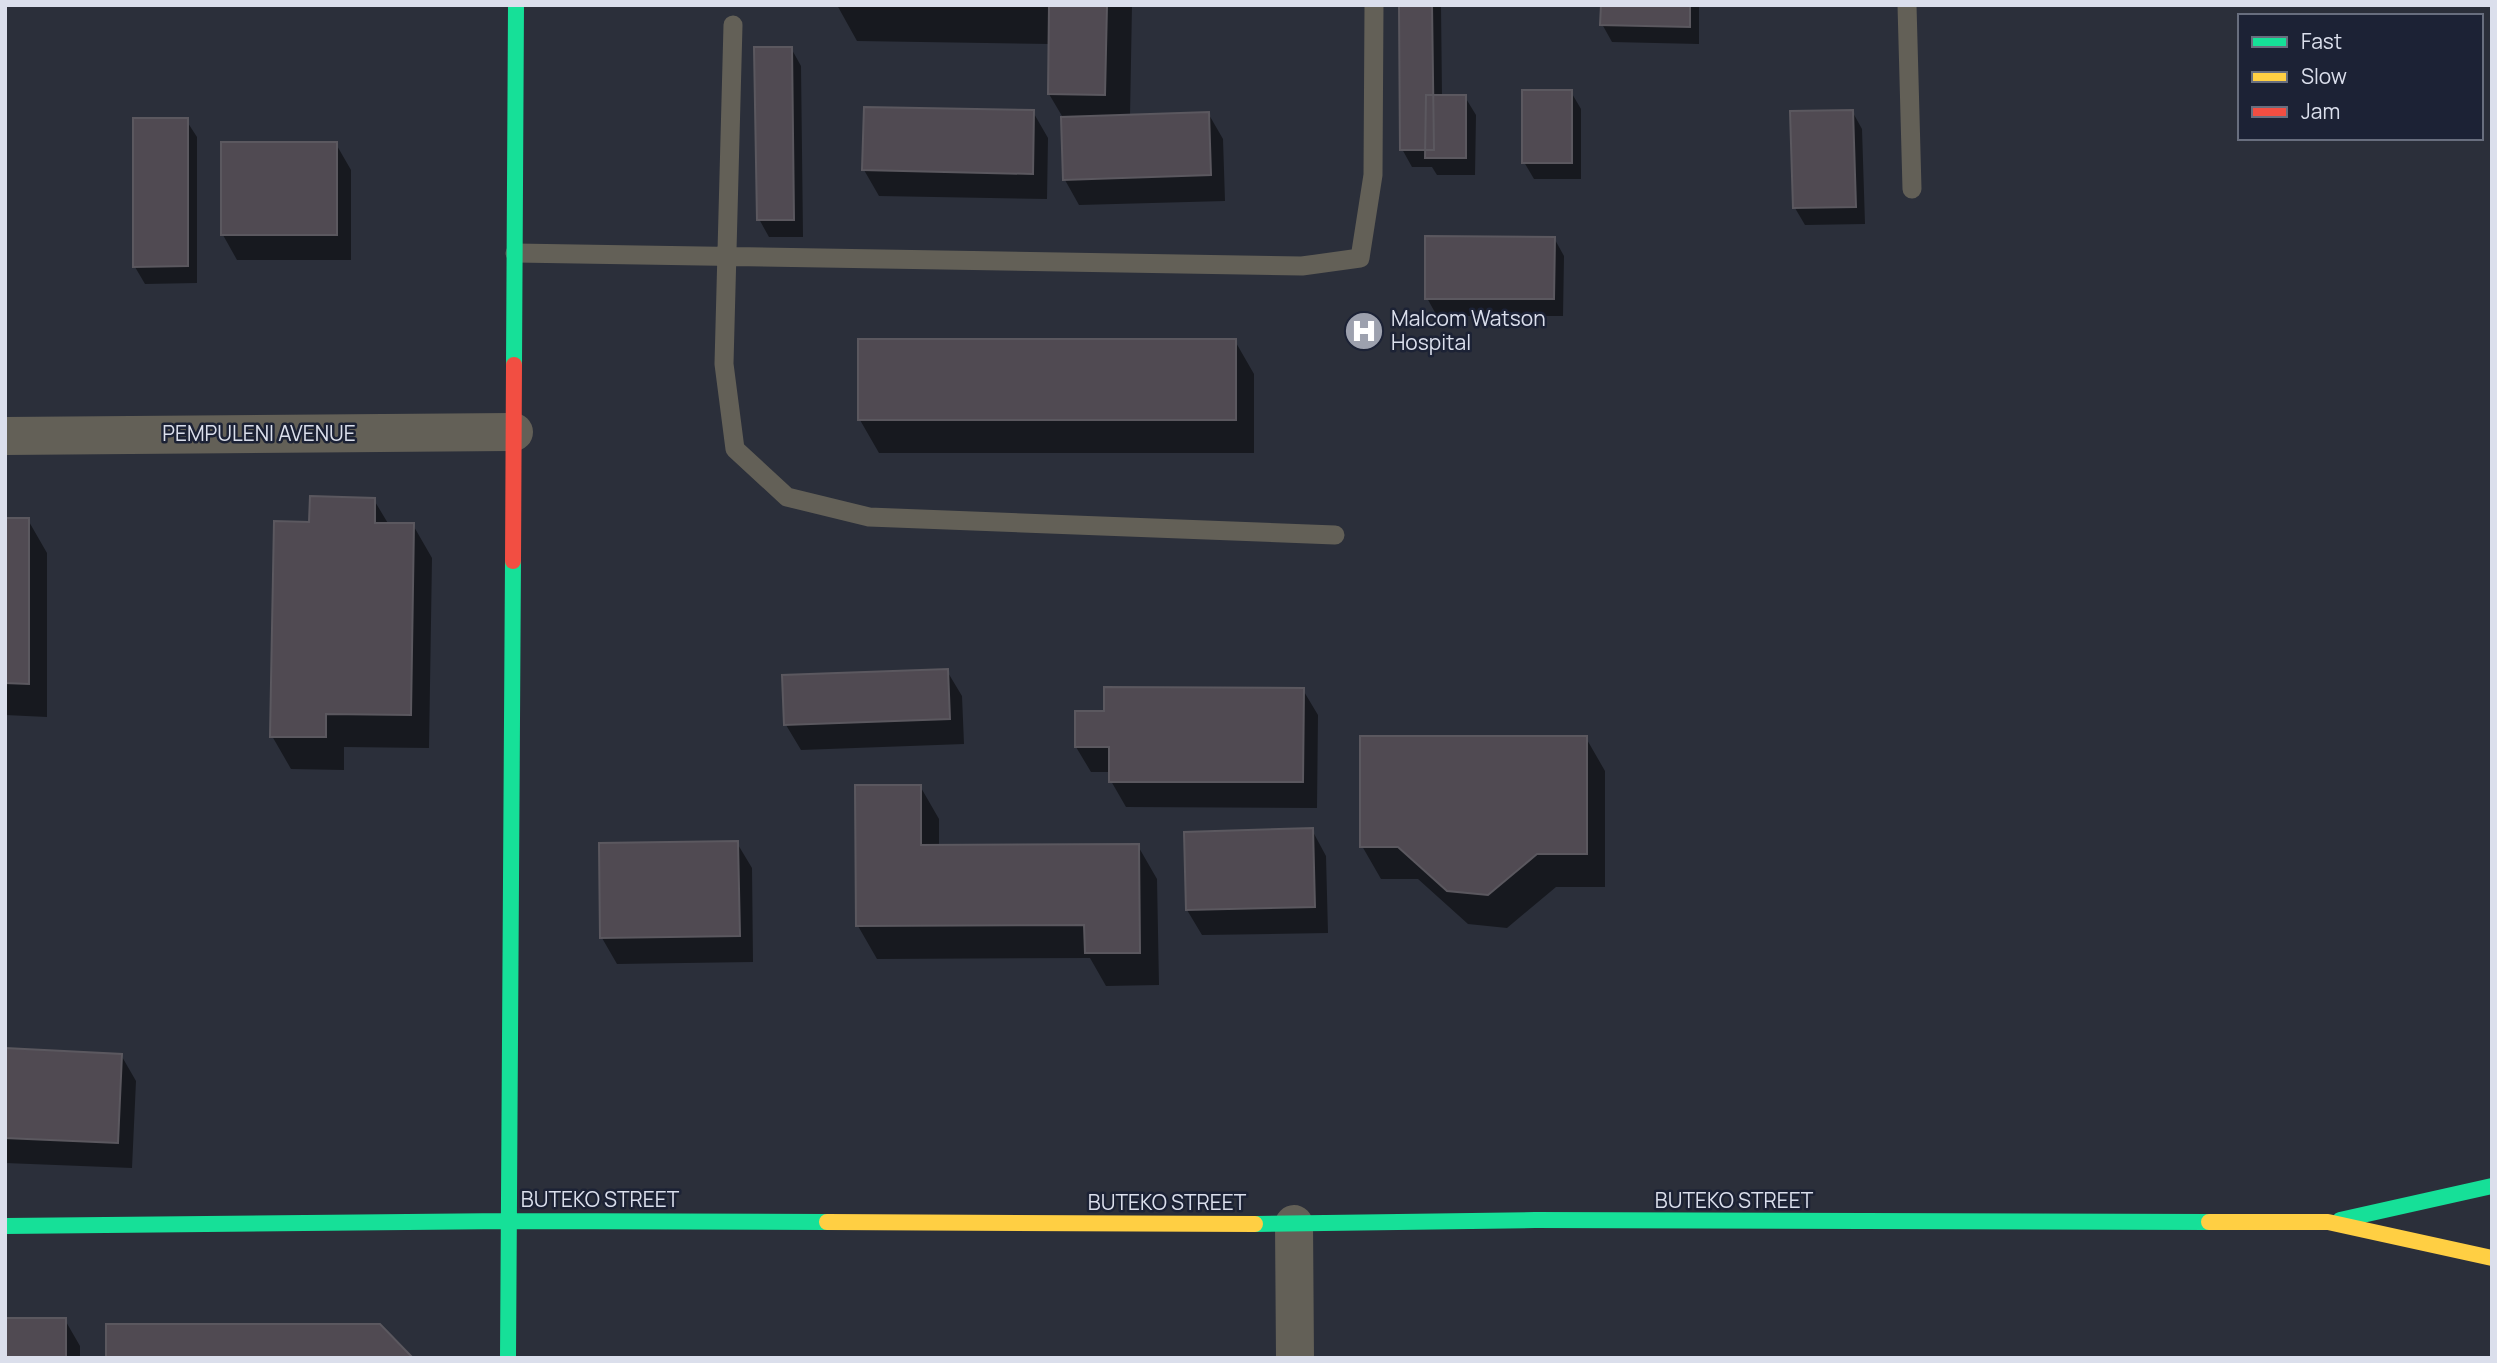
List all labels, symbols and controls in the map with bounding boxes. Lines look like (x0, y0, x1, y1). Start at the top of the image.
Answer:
legend (2238, 14, 2483, 140)
text: Fast (2301, 27, 2342, 55)
text: Slow (2301, 62, 2347, 90)
text: Jam (2301, 97, 2340, 125)
place label: Malcom Watson Hospital (1391, 304, 1546, 356)
hospital icon: Malcom Watson Hospital (1343, 310, 1385, 352)
street label: PEMPULENI AVENUE (162, 419, 356, 447)
street label: BUTEKO STREET (521, 1185, 680, 1213)
street label: BUTEKO STREET (1655, 1186, 1814, 1214)
street label: BUTEKO STREET (1088, 1188, 1247, 1216)

